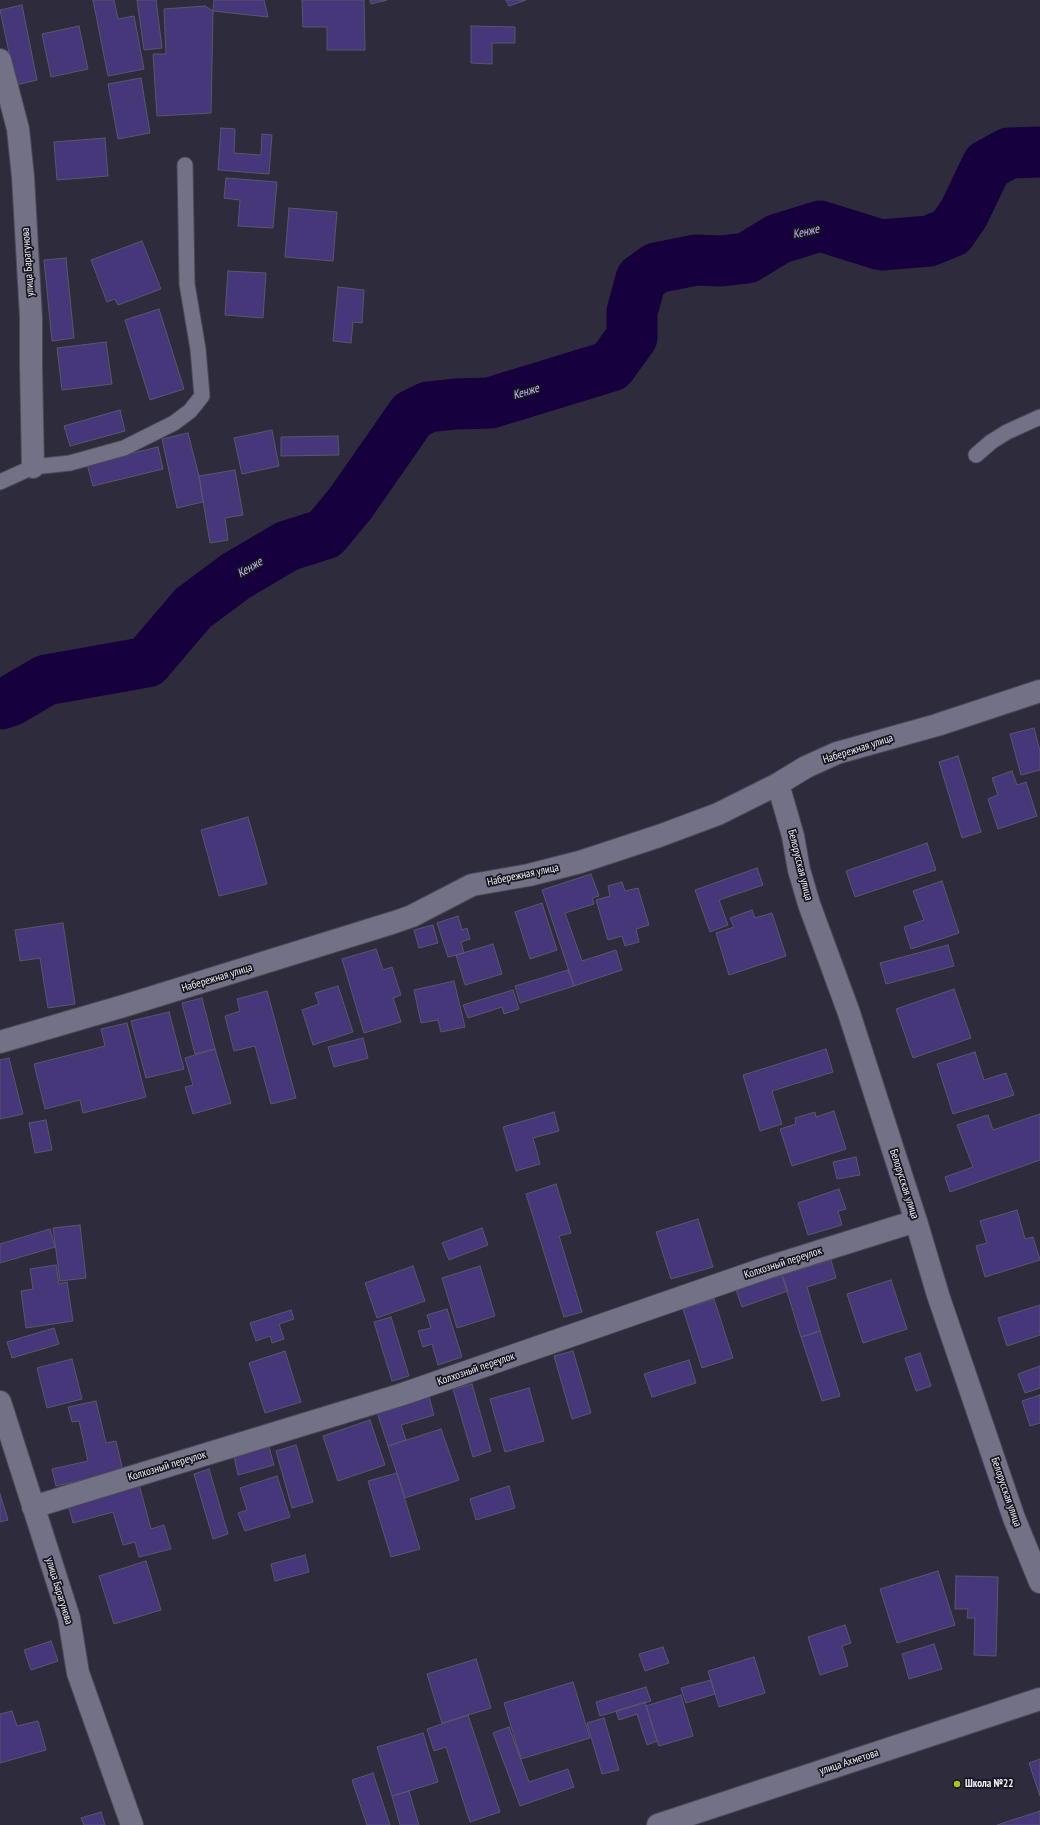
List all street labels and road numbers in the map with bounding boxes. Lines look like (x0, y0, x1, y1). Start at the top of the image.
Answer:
street label: улица Барагунова (19, 227, 37, 297)
street label: Набережная улица (821, 731, 895, 767)
street label: Белорусская улица (785, 828, 815, 902)
street label: Набережная улица (486, 861, 560, 889)
street label: Набережная улица (180, 961, 254, 995)
street label: Белорусская улица (886, 1147, 922, 1221)
street label: Колхозный переулок (743, 1244, 823, 1282)
street label: Колхозный переулок (436, 1350, 516, 1388)
street label: Колхозный переулок (126, 1448, 208, 1484)
street label: Белорусская улица (988, 1455, 1024, 1529)
street label: улица Барагунова (43, 1556, 75, 1626)
street label: улица Ахметова (818, 1746, 880, 1778)

